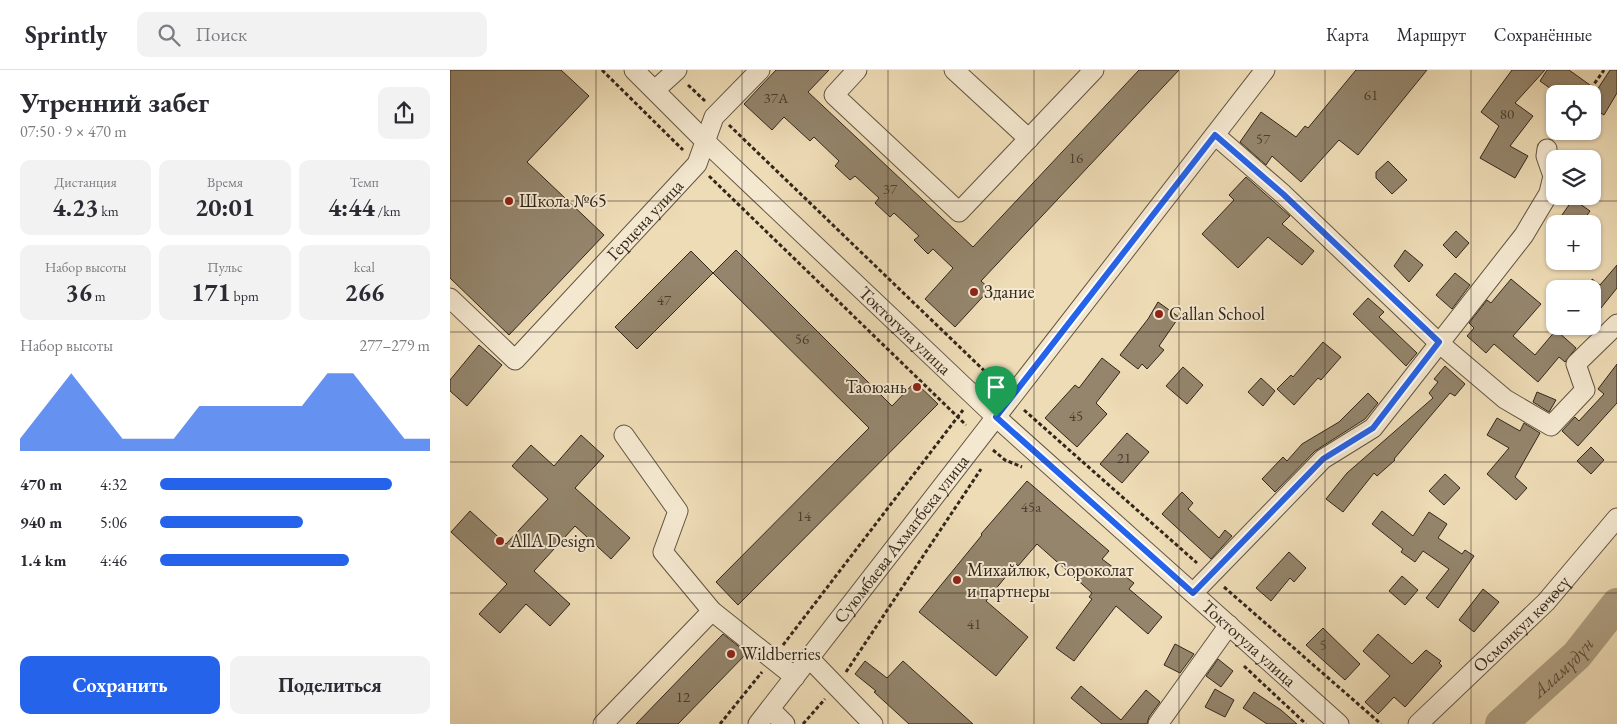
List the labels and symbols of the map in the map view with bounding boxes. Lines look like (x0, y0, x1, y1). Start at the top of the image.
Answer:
house number: 61 (1364, 85, 1378, 104)
house number: 37А (764, 88, 789, 107)
house number: 80 (1500, 104, 1514, 123)
house number: 57 (1256, 129, 1271, 148)
house number: 16 (1069, 148, 1083, 167)
street label: Герцена улица (601, 174, 689, 265)
house number: 37 (883, 179, 898, 198)
place label: Школа №65 (519, 189, 607, 212)
marker: Школа №65 (503, 195, 515, 207)
place label: Здание (984, 280, 1034, 303)
street label: Токтогула улица (854, 281, 957, 380)
marker: Здание (968, 286, 980, 298)
house number: 47 (657, 290, 672, 309)
place label: Callan School (1169, 302, 1265, 325)
marker: Callan School (1153, 308, 1165, 320)
house number: 56 (795, 329, 809, 348)
pin (975, 366, 1017, 417)
place label: Таоюань (845, 375, 907, 398)
marker: Таоюань (911, 381, 923, 393)
house number: 45 (1069, 406, 1083, 425)
house number: 21 (1117, 448, 1131, 467)
street label: Суюмбаева Ахматбека улица (828, 449, 974, 628)
house number: 45а (1021, 497, 1041, 516)
house number: 14 (797, 506, 812, 525)
place label: AllA Design (509, 529, 596, 552)
marker: AllA Design (494, 535, 506, 547)
place label: Михайлюк, Сороколат и партнеры (967, 558, 1134, 602)
street label: Осмонкул көчөсү (1468, 570, 1575, 677)
marker: Михайлюк, Сороколат и партнеры (951, 574, 963, 586)
street label: Токтогула улица (1197, 595, 1302, 692)
house number: 41 (967, 614, 981, 633)
water label: Аламүдүн (1525, 632, 1599, 704)
house number: 5 (1319, 635, 1327, 654)
place label: Wildberries (741, 642, 821, 665)
marker: Wildberries (725, 648, 737, 660)
house number: 12 (676, 687, 691, 706)

